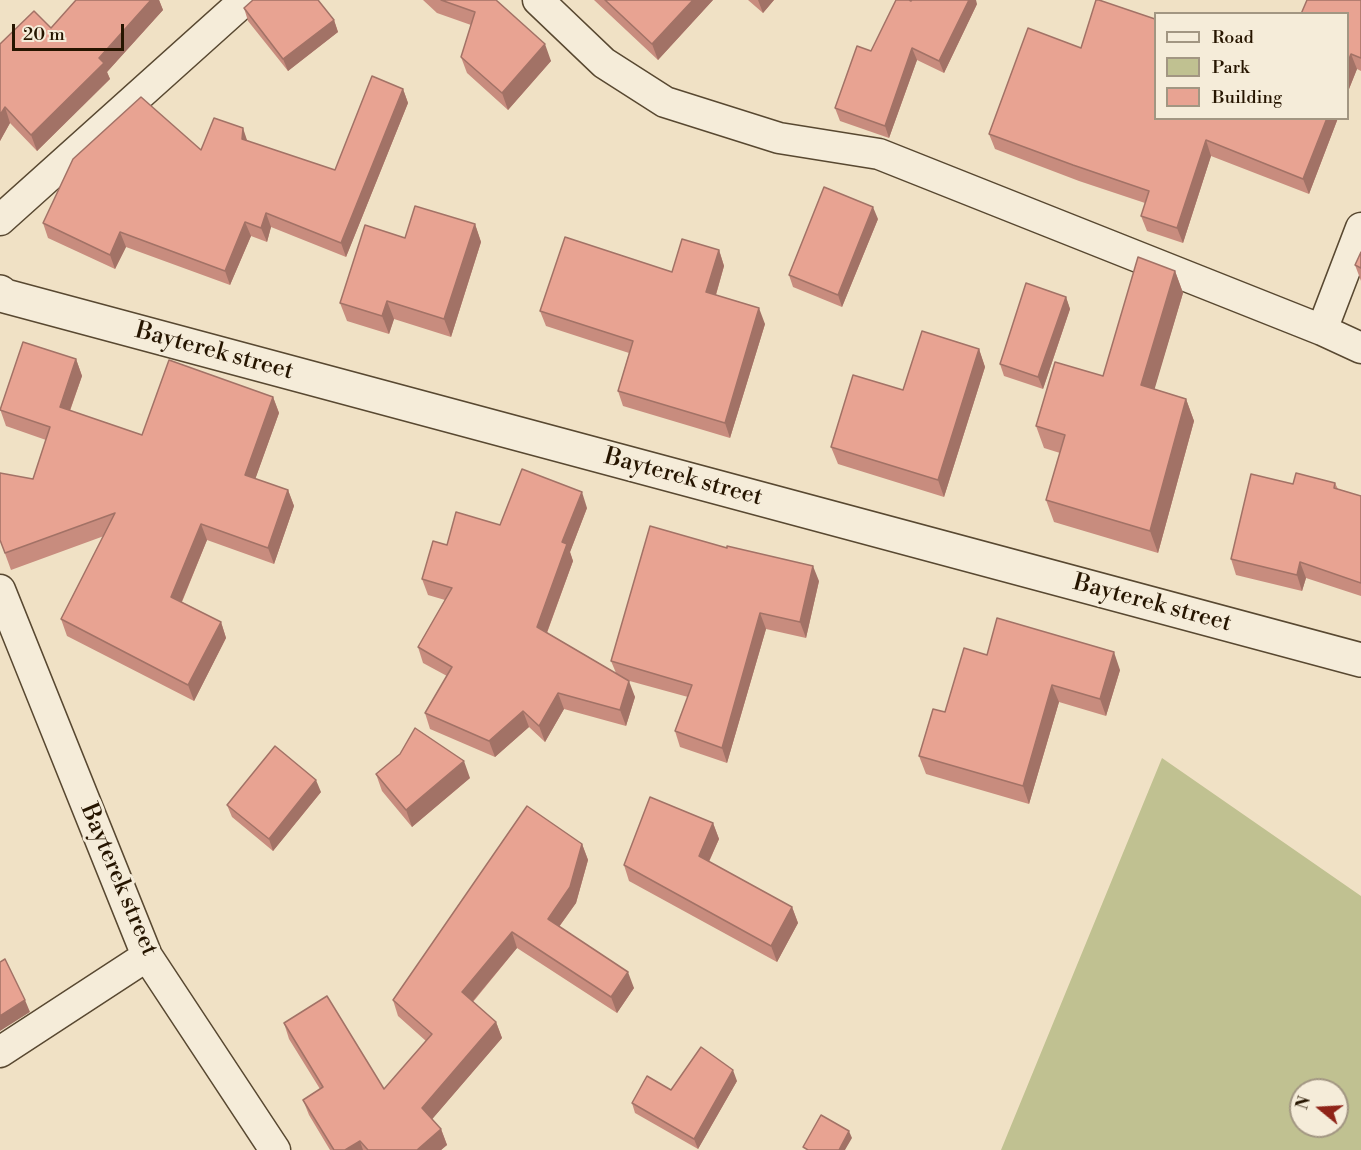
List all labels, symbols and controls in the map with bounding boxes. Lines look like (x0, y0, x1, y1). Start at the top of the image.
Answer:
scale bar (15, 12, 128, 50)
legend (1154, 12, 1349, 120)
text: 20 m (23, 23, 65, 46)
text: Road (1212, 26, 1254, 49)
text: Park (1212, 56, 1249, 79)
text: Building (1212, 86, 1282, 109)
street label: Bayterek street (132, 317, 296, 387)
street label: Bayterek street (601, 443, 765, 513)
street label: Bayterek street (1070, 569, 1234, 639)
street label: Bayterek street (73, 799, 163, 961)
north arrow (1289, 1078, 1349, 1138)
text: N (1292, 1094, 1315, 1112)

